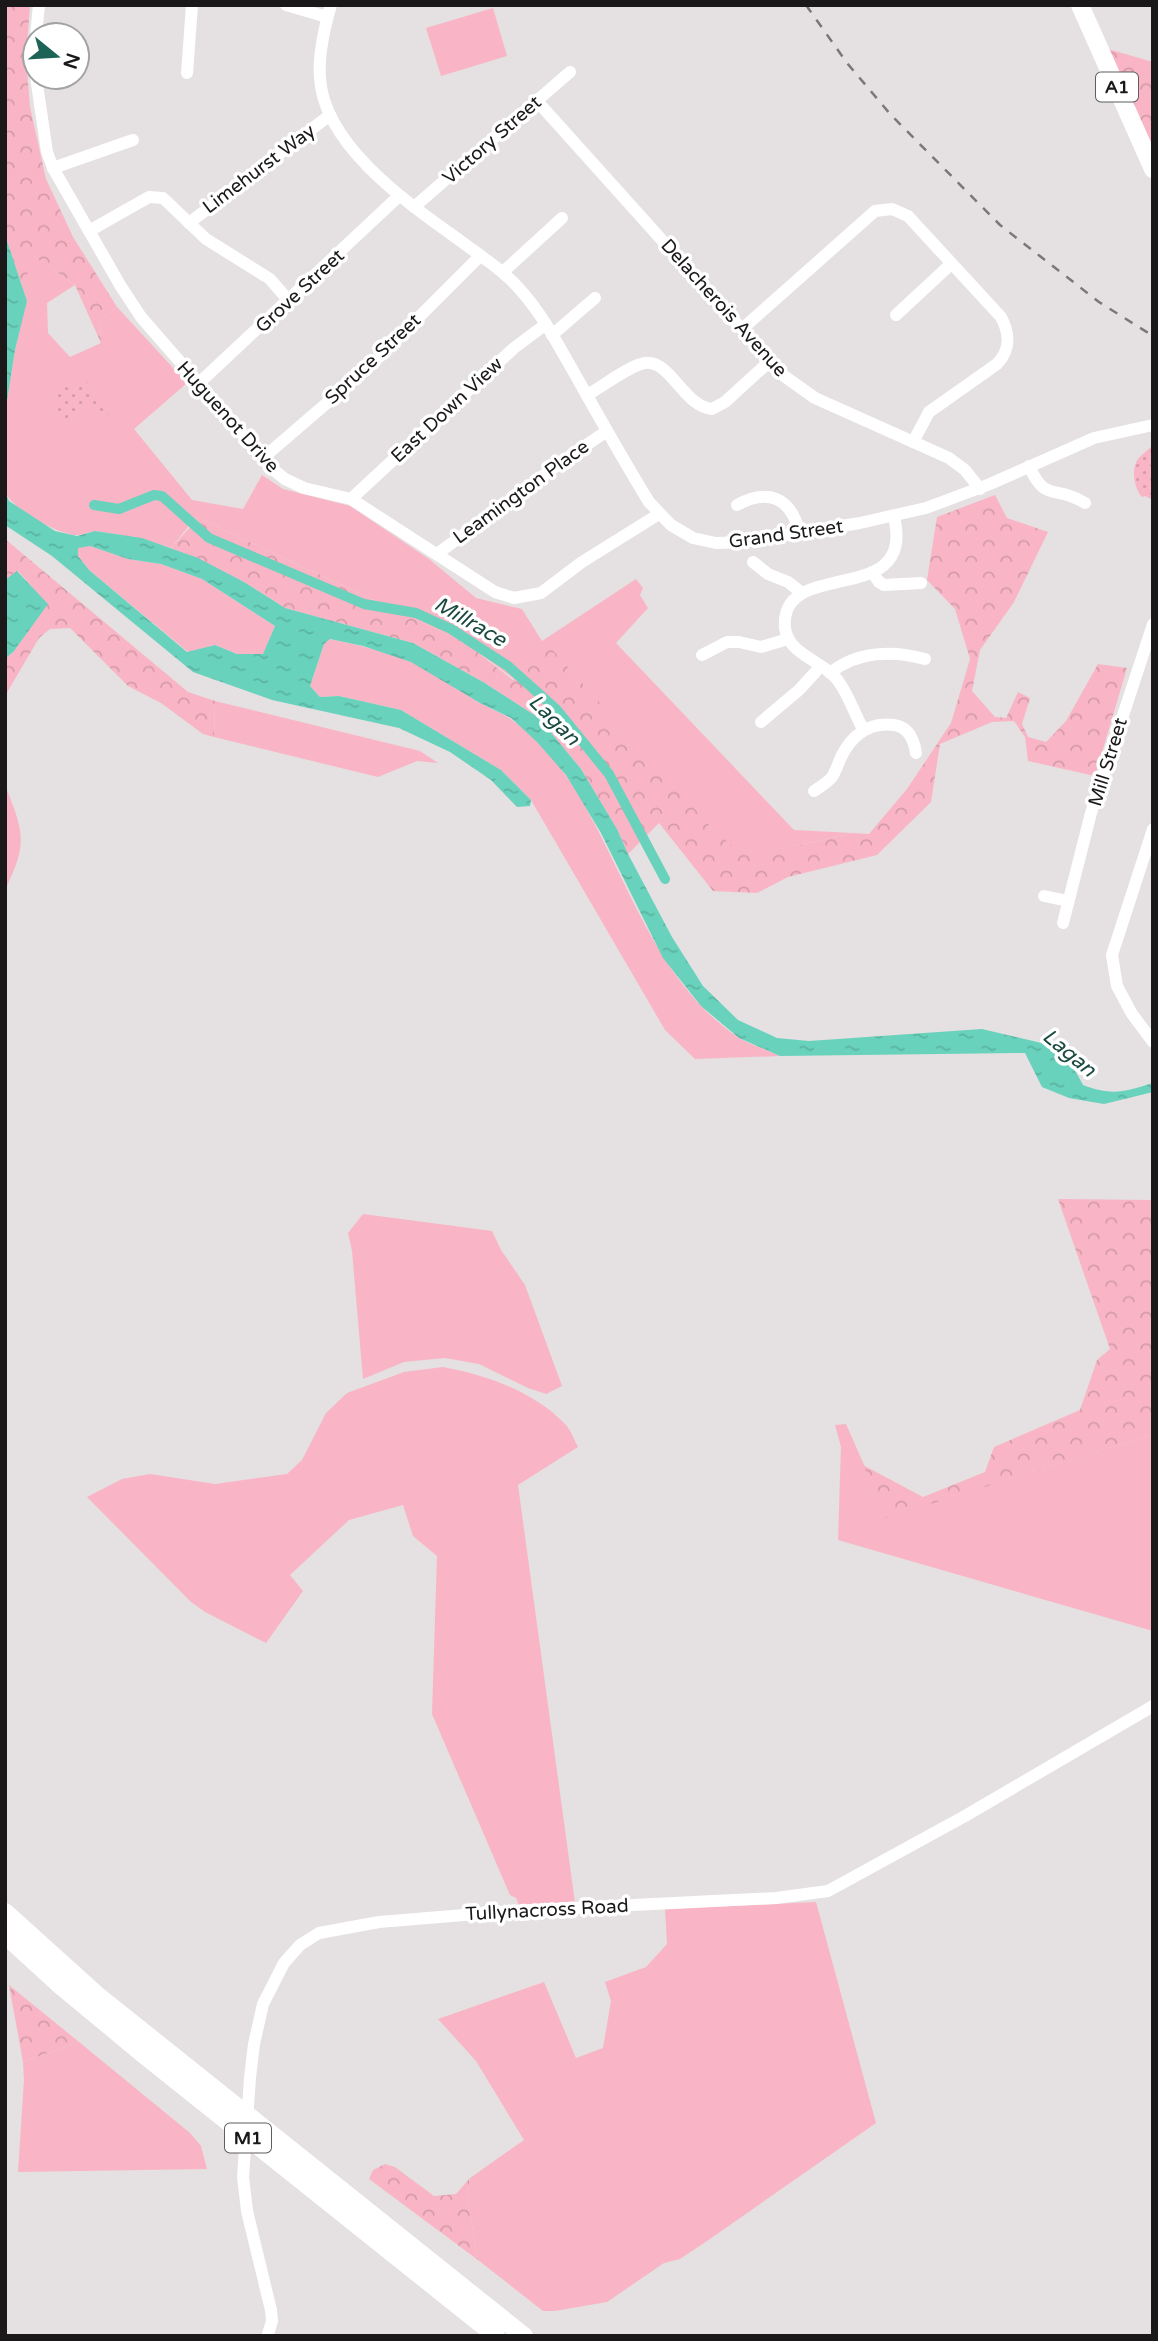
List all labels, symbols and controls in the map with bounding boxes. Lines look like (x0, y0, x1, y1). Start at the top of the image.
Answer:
north arrow (21, 21, 91, 91)
text: N (58, 50, 84, 72)
road number: A1 (1096, 72, 1138, 102)
street label: Victory Street (438, 91, 546, 189)
street label: Limehurst Way (199, 120, 319, 218)
street label: Delacherois Avenue (656, 235, 792, 381)
street label: Grove Street (251, 245, 349, 337)
street label: Spruce Street (321, 309, 425, 409)
street label: East Down View (387, 353, 507, 467)
street label: Huguenot Drive (172, 357, 284, 477)
street label: Leamington Place (449, 435, 593, 549)
street label: Grand Street (727, 515, 845, 553)
water label: Millrace (430, 592, 511, 653)
water label: Lagan (523, 689, 586, 752)
street label: Mill Street (1084, 715, 1132, 809)
water label: Lagan (1037, 1024, 1102, 1083)
street label: Tullynacross Road (465, 1895, 629, 1925)
road number: M1 (225, 2124, 271, 2152)

